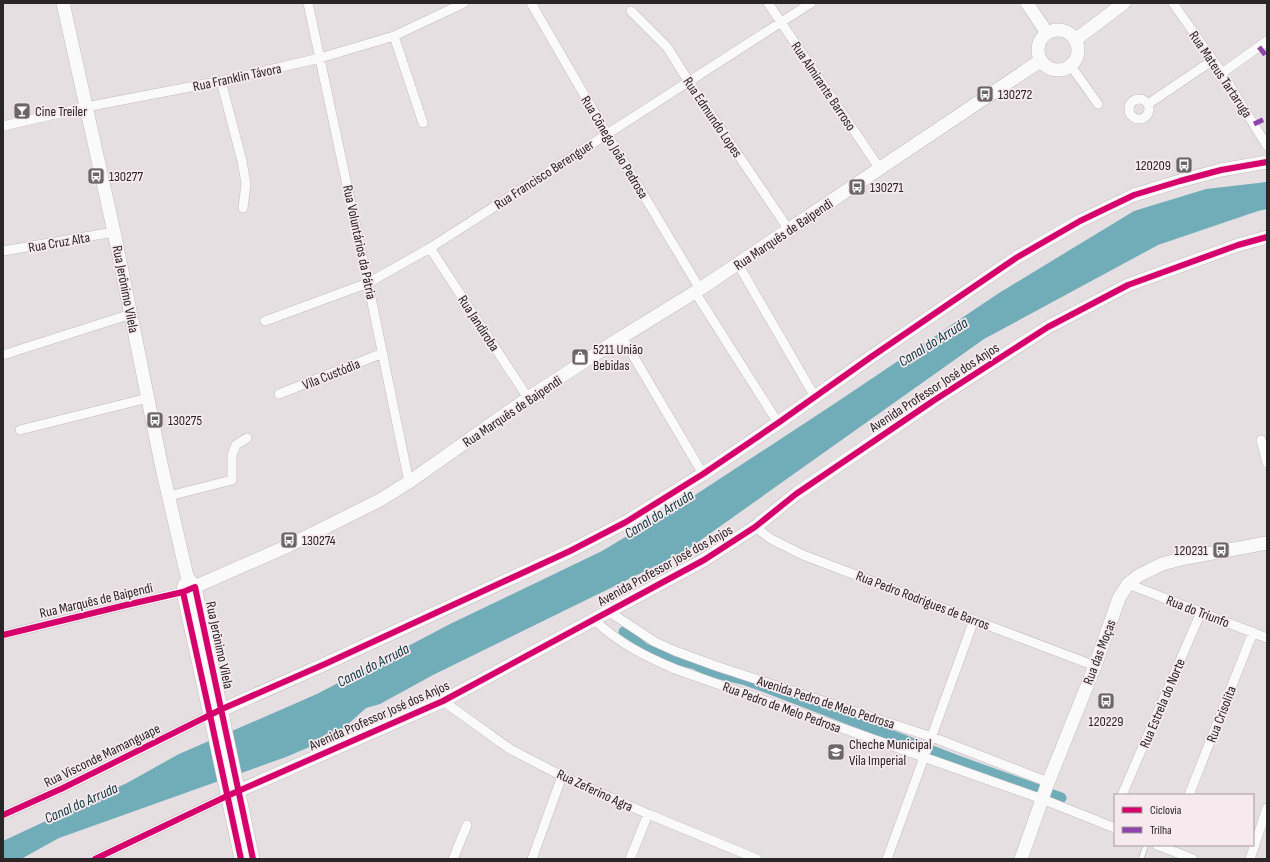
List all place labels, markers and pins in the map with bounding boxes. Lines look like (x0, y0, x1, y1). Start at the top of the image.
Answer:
bus stop icon: 130272 (975, 84, 995, 104)
place label: 130272 (998, 86, 1032, 103)
bar icon: Cine Treiler (12, 101, 32, 121)
place label: Cine Treiler (35, 103, 87, 120)
bus stop icon: 120209 (1174, 155, 1194, 175)
place label: 120209 (1136, 157, 1171, 174)
bus stop icon: 130277 (86, 166, 106, 186)
place label: 130277 (109, 168, 143, 185)
bus stop icon: 130271 (847, 177, 867, 197)
place label: 130271 (870, 179, 903, 196)
place label: 5211 União Bebidas (593, 341, 643, 374)
shop icon: 5211 União Bebidas (570, 347, 590, 367)
bus stop icon: 130275 (145, 410, 165, 430)
place label: 130275 (168, 412, 202, 429)
bus stop icon: 130274 (279, 530, 299, 550)
place label: 130274 (302, 532, 336, 549)
bus stop icon: 120231 (1211, 540, 1231, 560)
place label: 120231 (1174, 542, 1208, 559)
bus stop icon: 120229 (1096, 691, 1116, 711)
place label: 120229 (1089, 713, 1123, 730)
place label: Cheche Municipal Vila Imperial (849, 736, 932, 769)
school or university icon: Cheche Municipal Vila Imperial (826, 742, 846, 762)

